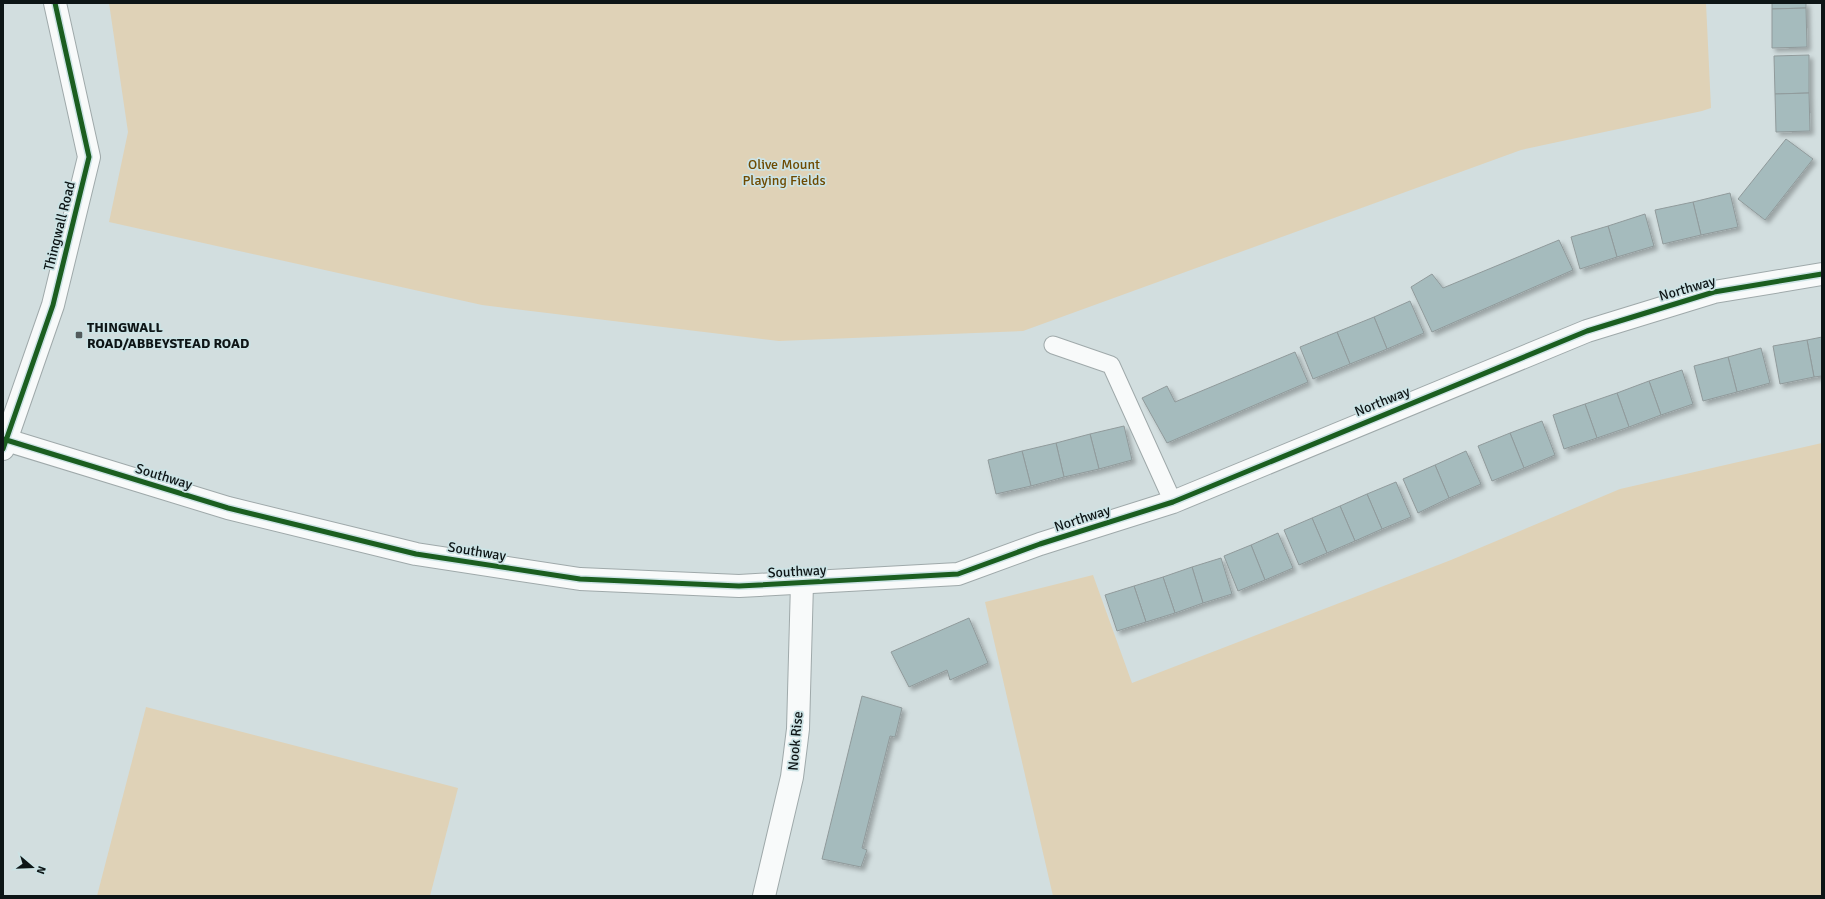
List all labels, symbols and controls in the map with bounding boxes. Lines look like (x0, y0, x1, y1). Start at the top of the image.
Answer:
park label: Olive Mount Playing Fields (742, 156, 826, 189)
street label: Thingwall Road (40, 180, 79, 273)
street label: Northway (1657, 272, 1718, 305)
place label: THINGWALL ROAD/ABBEYSTEAD ROAD (87, 319, 249, 352)
marker: THINGWALL ROAD/ABBEYSTEAD ROAD (74, 330, 84, 340)
street label: Northway (1352, 383, 1413, 420)
street label: Southway (133, 460, 195, 493)
street label: Northway (1052, 501, 1113, 536)
street label: Southway (447, 539, 508, 565)
street label: Southway (767, 561, 827, 582)
street label: Nook Rise (784, 711, 807, 771)
north arrow (12, 847, 52, 887)
text: N (34, 864, 48, 876)

